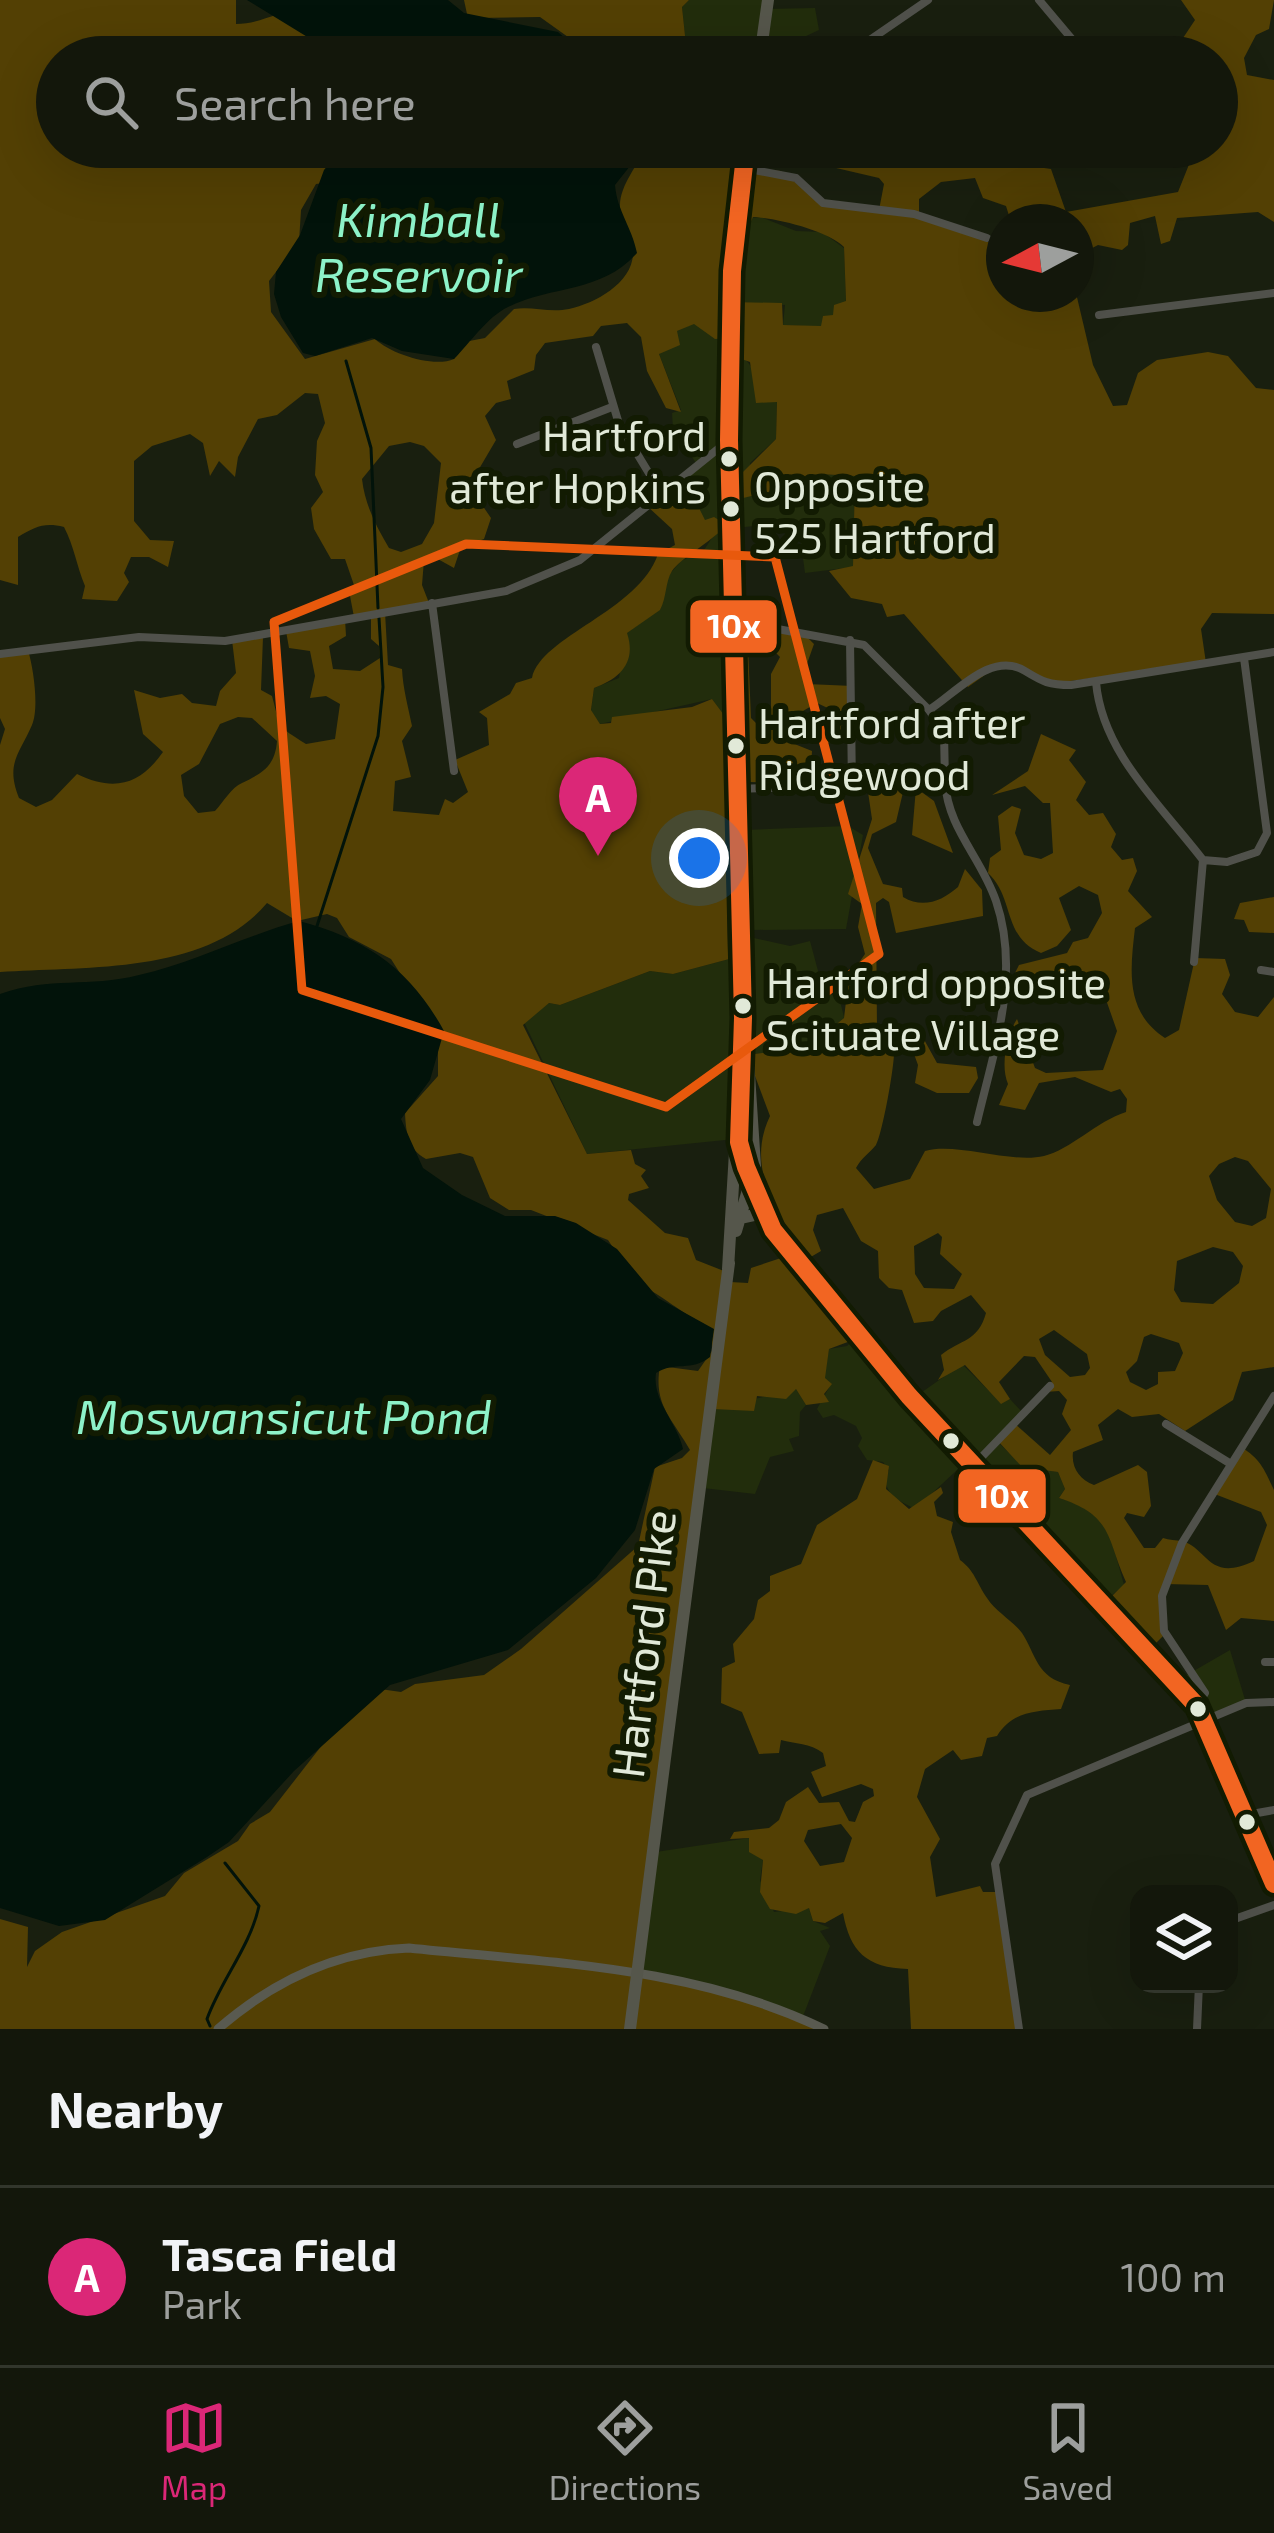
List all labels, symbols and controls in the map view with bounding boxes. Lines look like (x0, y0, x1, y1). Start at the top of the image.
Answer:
search box (36, 36, 1238, 168)
icon: search (78, 69, 144, 135)
text: Search here (174, 75, 416, 129)
water label: Kimball Reservoir (315, 189, 524, 302)
north arrow (986, 204, 1094, 312)
place label: Hartford after Hopkins (449, 409, 706, 511)
marker: Hartford after Hopkins (718, 448, 740, 470)
place label: Opposite 525 Hartford (754, 459, 996, 561)
marker: Opposite 525 Hartford (720, 498, 742, 520)
line badge: 10x (688, 598, 779, 655)
text: 10x (707, 605, 761, 645)
place label: Hartford after Ridgewood (758, 696, 1026, 798)
marker: Hartford after Ridgewood (725, 735, 747, 757)
pin: A (559, 757, 637, 856)
your location (669, 828, 729, 888)
place label: Hartford opposite Scituate Village (766, 956, 1106, 1058)
marker: Hartford opposite Scituate Village (732, 995, 754, 1017)
water label: Moswansicut Pond (76, 1386, 492, 1444)
unlabelled marker (940, 1430, 962, 1452)
line badge: 10x (956, 1467, 1048, 1525)
text: 10x (975, 1475, 1029, 1515)
street label: Hartford Pike (599, 1507, 685, 1781)
unlabelled marker (1187, 1698, 1209, 1720)
unlabelled marker (1236, 1811, 1258, 1833)
map controls (1130, 1885, 1238, 1993)
button: layers (1130, 1885, 1238, 1993)
text: Nearby (48, 2077, 223, 2138)
text: Tasca Field (162, 2226, 397, 2280)
text: A (74, 2253, 100, 2300)
text: 100 m (1121, 2253, 1226, 2300)
text: Park (162, 2280, 242, 2327)
tab: Map (161, 2395, 227, 2507)
tab: Directions (549, 2395, 701, 2507)
tab: Saved (1023, 2395, 1113, 2507)

